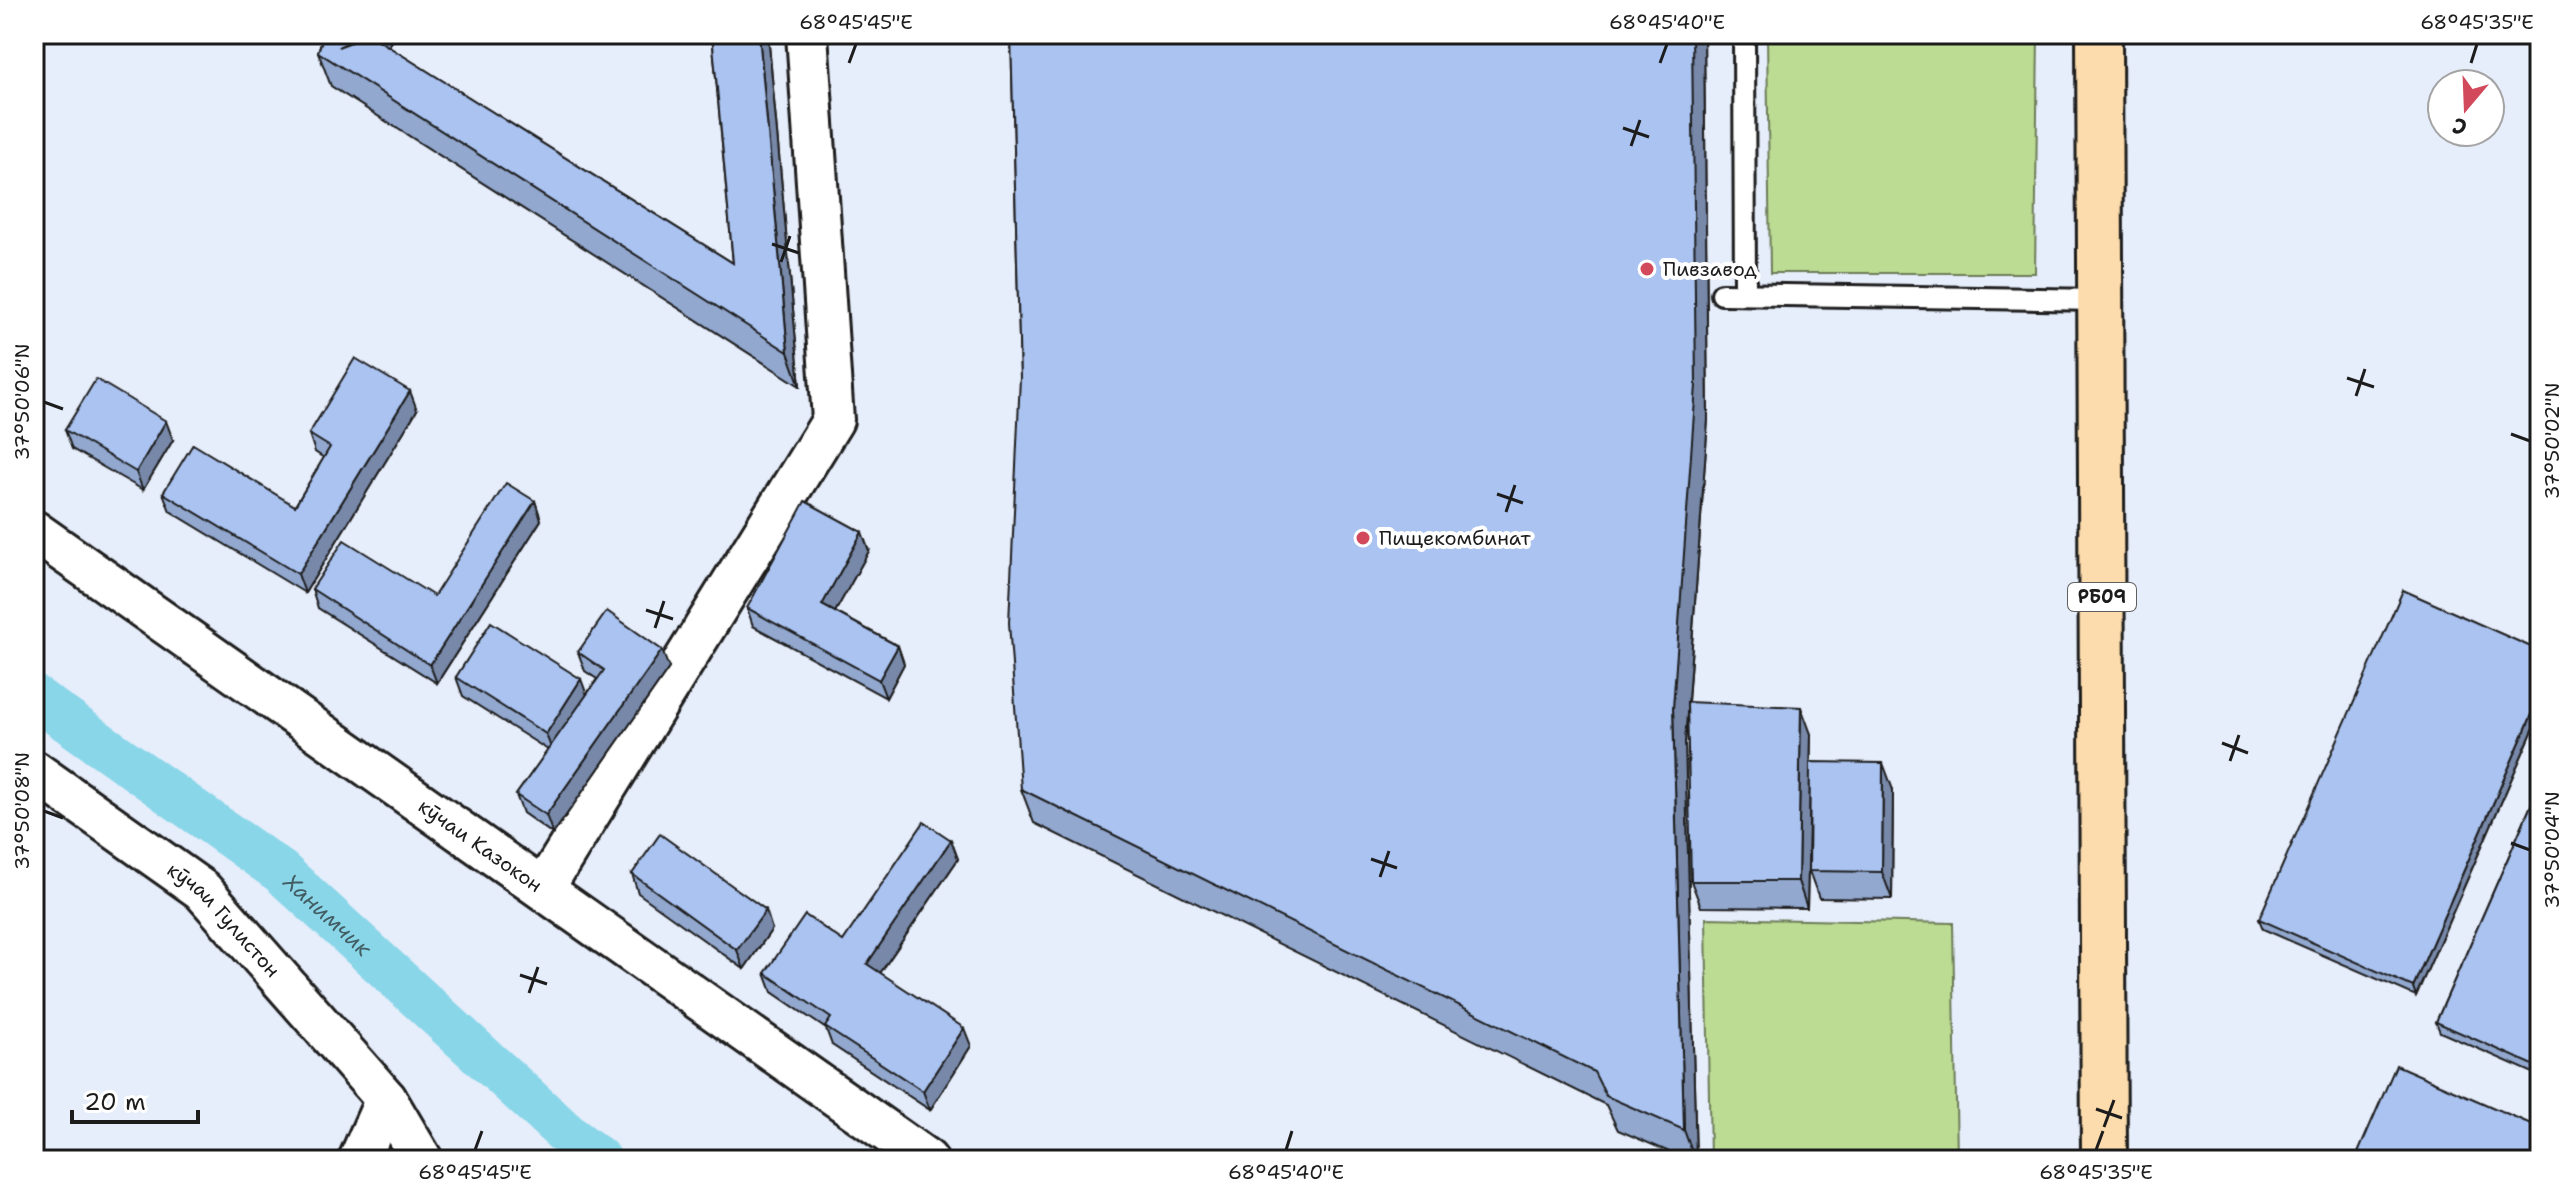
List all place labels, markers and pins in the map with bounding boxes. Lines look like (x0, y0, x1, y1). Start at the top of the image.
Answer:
place label: Пивзавод (1663, 256, 1757, 282)
marker: Пивзавод (1638, 260, 1656, 278)
place label: Пищекомбинат (1379, 525, 1531, 551)
marker: Пищекомбинат (1354, 529, 1372, 547)

